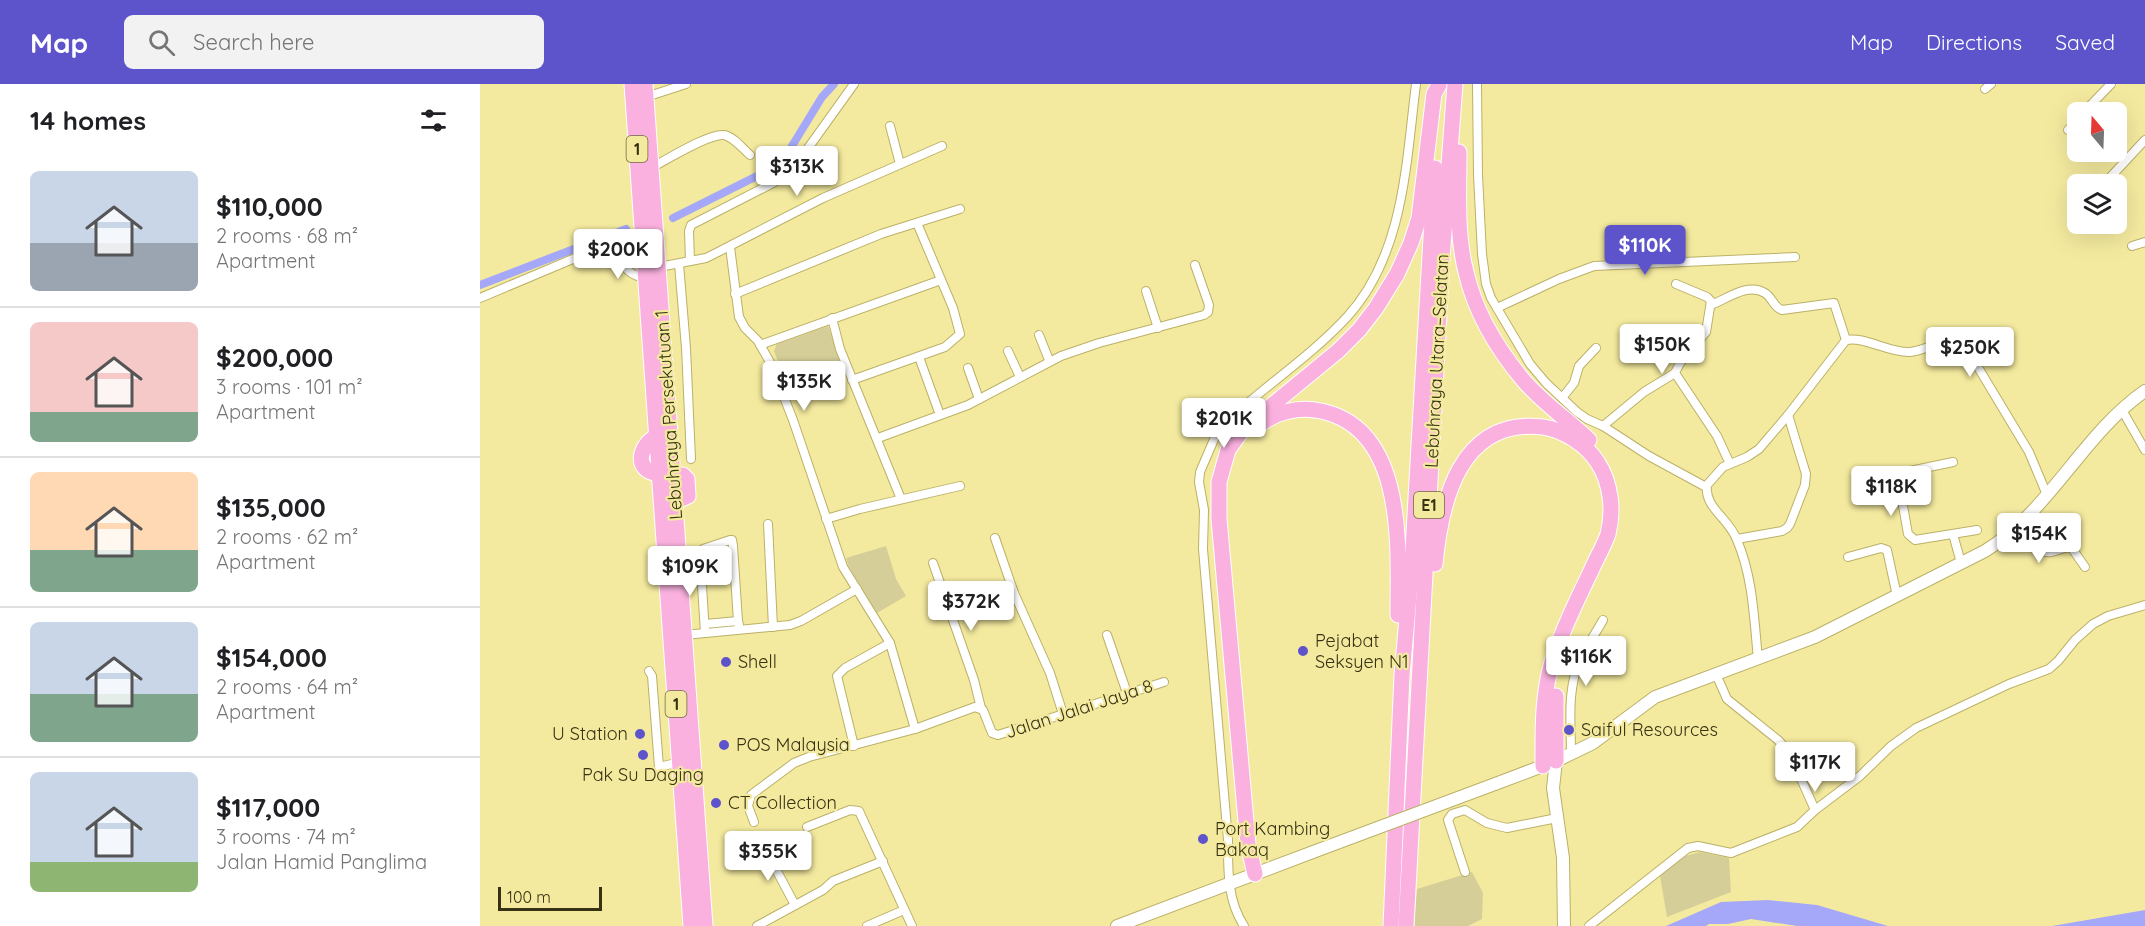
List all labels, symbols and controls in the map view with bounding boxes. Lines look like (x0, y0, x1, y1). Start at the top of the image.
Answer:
search box (124, 15, 544, 69)
text: Map (30, 25, 88, 60)
icon: search (145, 26, 178, 59)
text: Search here (193, 28, 315, 56)
text: Map (1850, 29, 1893, 55)
text: Directions (1926, 29, 2022, 55)
text: Saved (2055, 29, 2115, 55)
north arrow (2067, 102, 2127, 162)
map controls (2067, 102, 2127, 234)
text: 14 homes (30, 104, 146, 137)
icon: filters (417, 104, 450, 137)
road number: 1 (626, 136, 648, 162)
pin: $313K (755, 146, 839, 197)
text: $313K (770, 153, 824, 178)
button: layers (2067, 174, 2127, 234)
text: $110,000 (216, 190, 323, 223)
icon: home (78, 195, 150, 267)
text: 2 rooms · 68 m² (216, 223, 358, 248)
pin: $110K (1603, 225, 1687, 276)
pin: $200K (576, 229, 660, 280)
text: $110K (1619, 232, 1671, 257)
text: $200K (588, 236, 648, 261)
text: Apartment (216, 248, 316, 273)
street label: Lebuhraya Utara–Selatan (1419, 253, 1454, 469)
street label: Lebuhraya Persekutuan 1 (650, 309, 687, 521)
pin: $150K (1620, 324, 1704, 375)
pin: $250K (1928, 327, 2012, 378)
text: $150K (1634, 331, 1690, 356)
text: $250K (1940, 334, 2000, 359)
text: $200,000 (216, 341, 333, 374)
icon: home (78, 346, 150, 418)
pin: $135K (762, 361, 846, 412)
text: $135K (776, 368, 832, 393)
text: 3 rooms · 101 m² (216, 374, 363, 399)
pin: $201K (1182, 398, 1266, 449)
text: Apartment (216, 399, 316, 424)
text: $201K (1196, 405, 1252, 430)
pin: $118K (1849, 466, 1933, 517)
text: $118K (1865, 473, 1917, 498)
text: $135,000 (216, 491, 326, 524)
road number: E1 (1414, 492, 1444, 518)
icon: home (78, 496, 150, 568)
pin: $154K (1997, 513, 2081, 564)
text: $154K (2011, 520, 2067, 545)
text: 2 rooms · 62 m² (216, 524, 358, 549)
pin: $109K (648, 546, 732, 597)
text: Apartment (216, 549, 316, 574)
text: $109K (662, 553, 718, 578)
pin: $372K (929, 581, 1013, 632)
text: $372K (942, 588, 1000, 613)
place label: Pejabat Seksyen N1 (1315, 629, 1409, 673)
pin: $116K (1544, 636, 1628, 687)
text: $154,000 (216, 641, 327, 674)
text: $116K (1560, 643, 1612, 668)
marker: Pejabat Seksyen N1 (1296, 644, 1310, 658)
icon: home (78, 646, 150, 718)
place label: Shell (738, 650, 777, 673)
marker: Shell (719, 655, 733, 669)
text: 2 rooms · 64 m² (216, 674, 358, 699)
street label: Jalan Jalai Jaya 8 (1002, 674, 1155, 743)
road number: 1 (666, 691, 686, 717)
text: Apartment (216, 699, 316, 724)
place label: Saiful Resources (1581, 718, 1718, 741)
place label: U Station (552, 722, 628, 745)
marker: Saiful Resources (1562, 723, 1576, 737)
marker: U Station (633, 727, 647, 741)
place label: POS Malaysia (736, 733, 850, 756)
marker: POS Malaysia (717, 738, 731, 752)
pin: $117K (1773, 742, 1857, 793)
marker: Pak Su Daging (636, 748, 650, 762)
text: $117K (1789, 749, 1841, 774)
place label: Pak Su Daging (582, 763, 704, 786)
text: $117,000 (216, 791, 320, 824)
place label: CT Collection (728, 791, 837, 814)
icon: home (78, 796, 150, 868)
marker: CT Collection (709, 796, 723, 810)
place label: Port Kambing Bakaq (1215, 817, 1330, 861)
text: 3 rooms · 74 m² (216, 824, 356, 849)
pin: $355K (726, 831, 810, 882)
marker: Port Kambing Bakaq (1196, 832, 1210, 846)
text: $355K (739, 838, 797, 863)
text: Jalan Hamid Panglima (216, 849, 427, 874)
scale bar (498, 884, 602, 912)
text: 100 m (507, 887, 551, 907)

